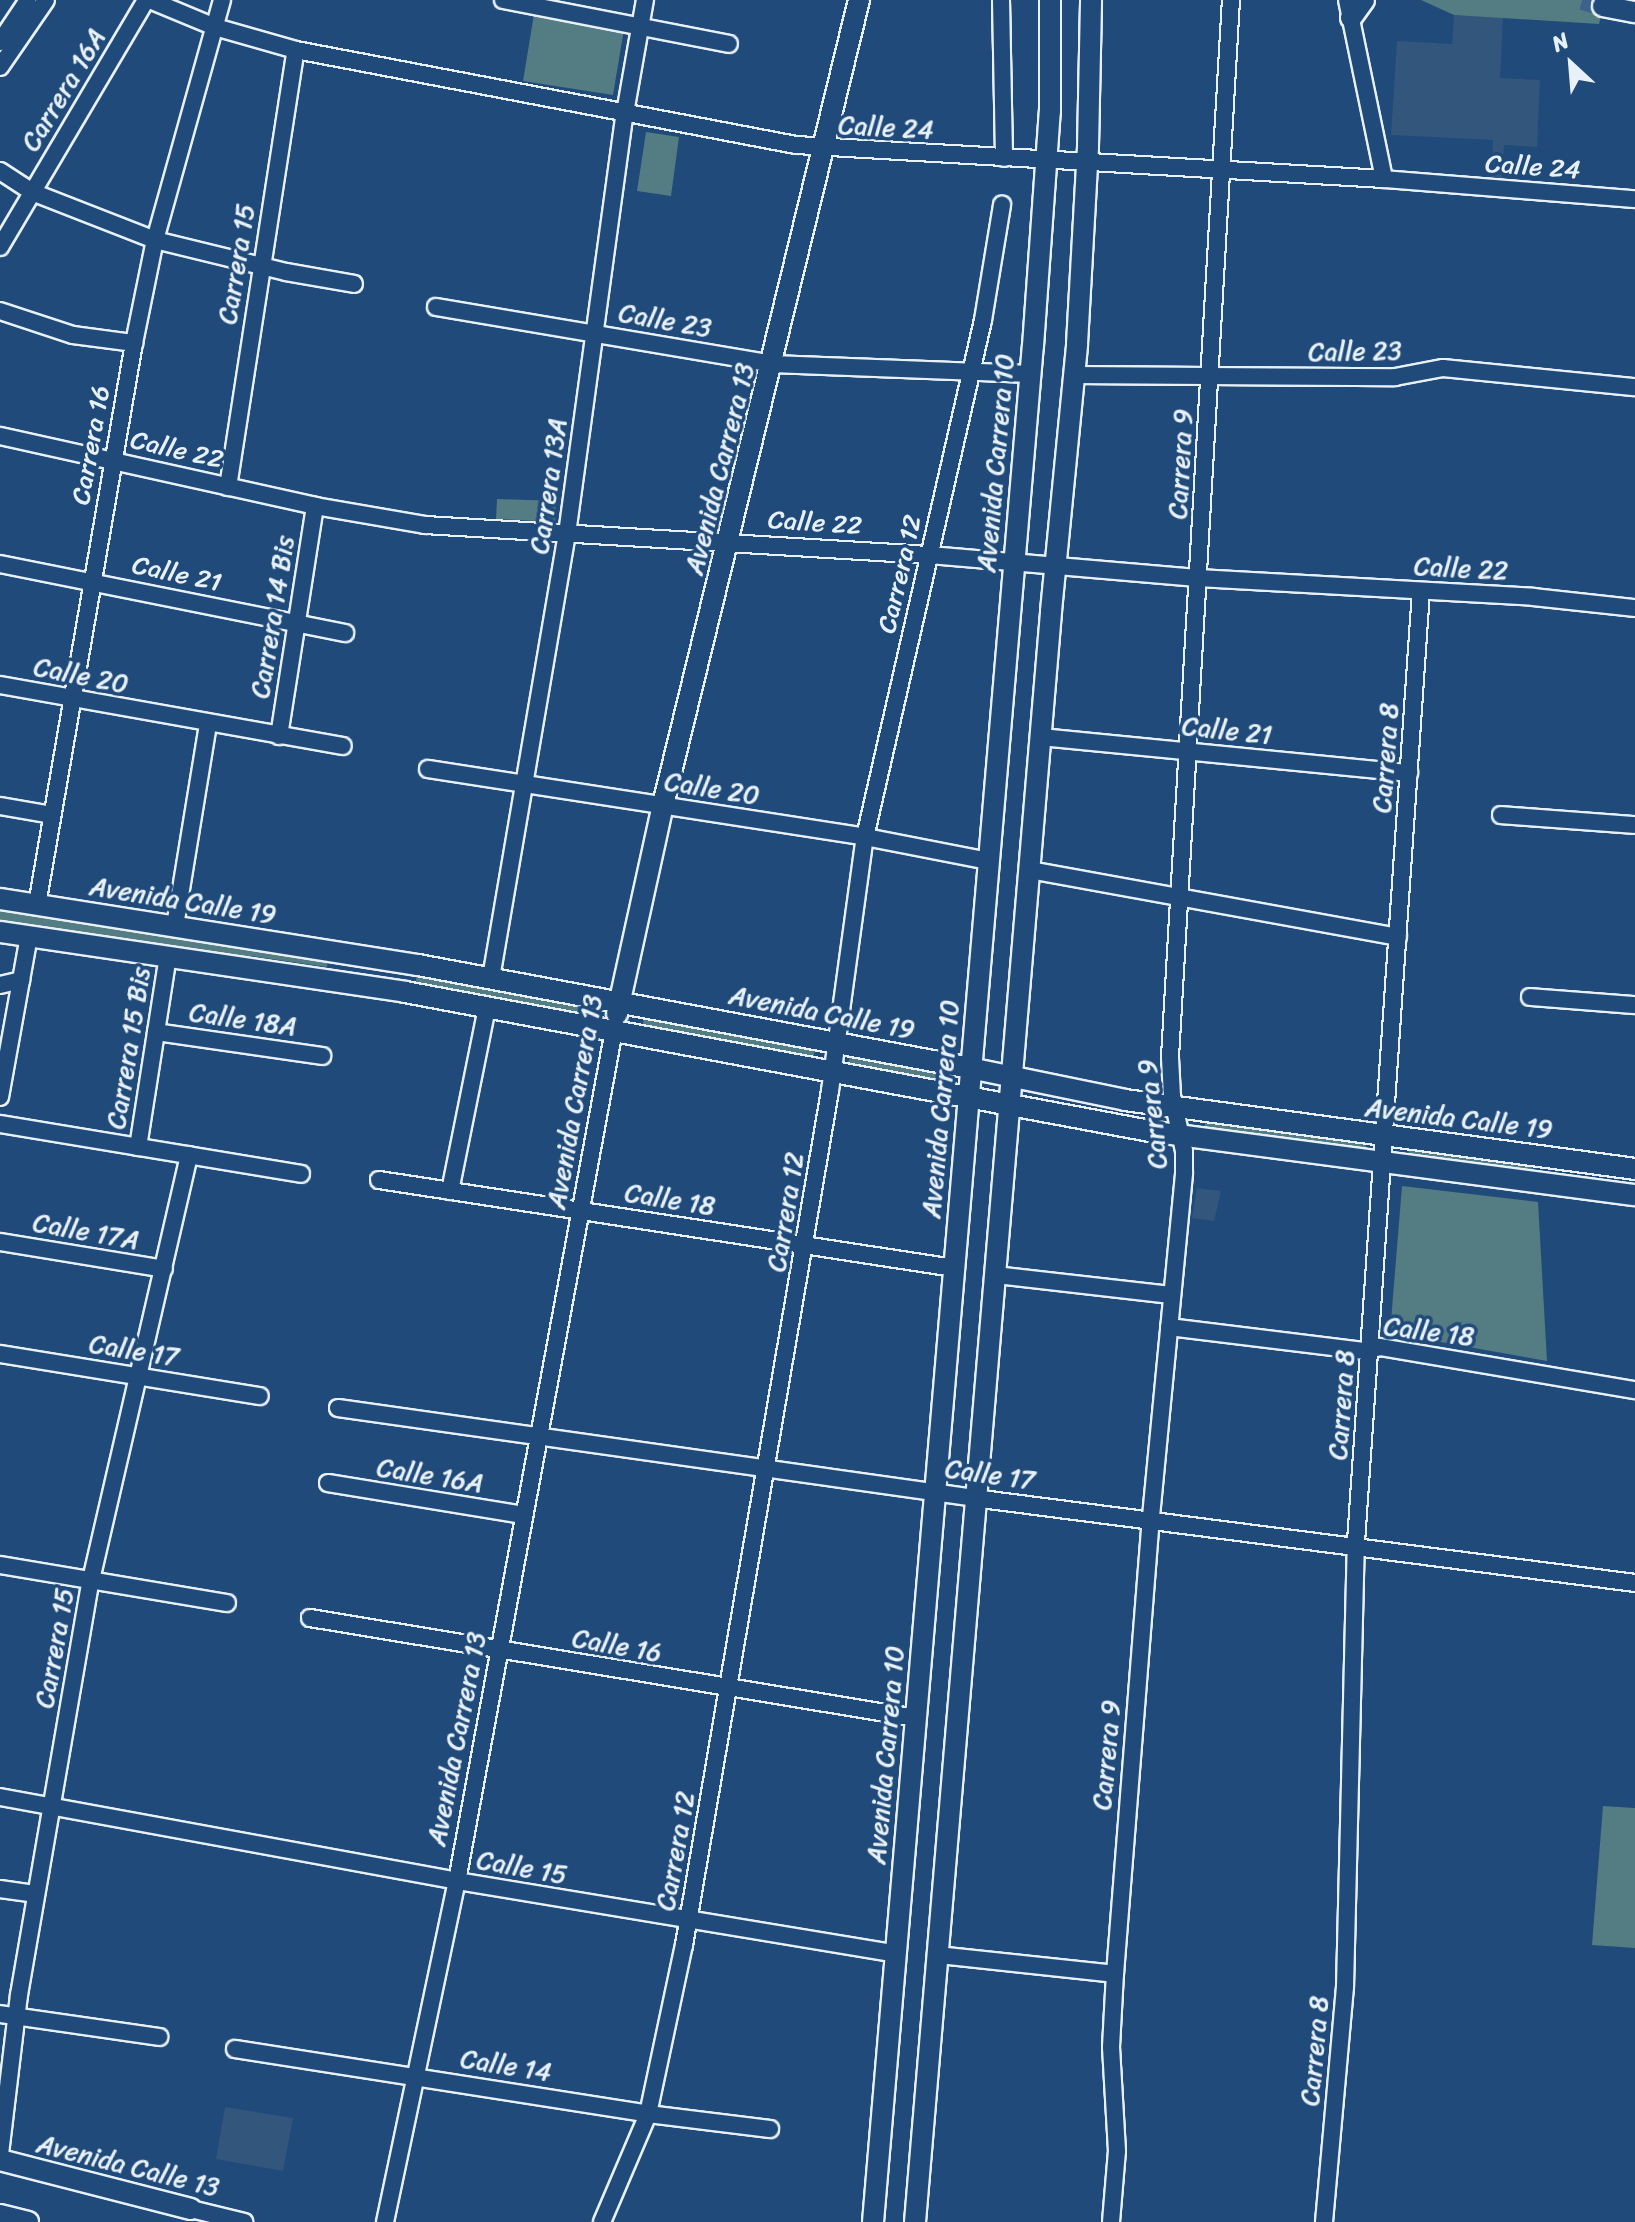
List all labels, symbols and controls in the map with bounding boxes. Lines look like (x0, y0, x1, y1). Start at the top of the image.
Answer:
text: N (1545, 21, 1576, 63)
street label: Carrera 16A (15, 23, 113, 157)
north arrow (1531, 24, 1611, 104)
street label: Calle 24 (838, 110, 934, 146)
street label: Calle 24 (1484, 148, 1582, 186)
street label: Carrera 15 (212, 202, 262, 326)
street label: Calle 23 (616, 298, 714, 344)
street label: Calle 23 (1308, 336, 1402, 368)
street label: Avenida Carrera 10 (971, 352, 1021, 574)
street label: Avenida Carrera 13 (679, 360, 761, 578)
street label: Carrera 16 (65, 383, 117, 507)
street label: Carrera 9 (1163, 408, 1199, 520)
street label: Carrera 13A (524, 416, 574, 556)
street label: Calle 22 (128, 424, 226, 476)
street label: Calle 22 (767, 504, 863, 542)
street label: Carrera 12 (871, 512, 929, 636)
street label: Carrera 14 Bis (245, 534, 301, 700)
street label: Calle 21 (130, 549, 224, 599)
street label: Calle 22 (1413, 551, 1509, 587)
street label: Calle 20 (31, 652, 131, 700)
street label: Carrera 8 (1367, 702, 1405, 814)
street label: Calle 21 (1180, 711, 1274, 751)
street label: Calle 20 (662, 766, 762, 812)
street label: Avenida Calle 19 (87, 871, 279, 931)
street label: Carrera 15 Bis (101, 965, 157, 1131)
street label: Avenida Calle 19 (726, 980, 918, 1046)
street label: Avenida Carrera 13 (541, 992, 609, 1212)
street label: Calle 18A (187, 997, 299, 1043)
street label: Avenida Carrera 10 (916, 998, 966, 1220)
street label: Carrera 9 (1132, 1057, 1174, 1171)
street label: Avenida Calle 19 (1364, 1092, 1554, 1146)
street label: Carrera 12 (761, 1150, 811, 1274)
street label: Calle 18 (623, 1177, 717, 1223)
street label: Calle 17A (30, 1207, 142, 1257)
street label: Calle 18 (1382, 1311, 1476, 1353)
street label: Calle 17 (87, 1329, 181, 1373)
street label: Carrera 8 (1323, 1349, 1361, 1461)
street label: Calle 16A (375, 1452, 485, 1500)
street label: Calle 17 (943, 1453, 1037, 1497)
street label: Carrera 15 (29, 1585, 81, 1711)
street label: Calle 16 (570, 1623, 664, 1669)
street label: Avenida Carrera 13 (421, 1629, 493, 1849)
street label: Avenida Carrera 10 (861, 1644, 911, 1866)
street label: Carrera 9 (1087, 1699, 1127, 1811)
street label: Carrera 12 (650, 1789, 702, 1913)
street label: Calle 15 (474, 1845, 570, 1891)
street label: Carrera 8 (1295, 1995, 1335, 2107)
street label: Calle 14 (458, 2043, 554, 2089)
street label: Avenida Calle 13 (34, 2128, 222, 2204)

